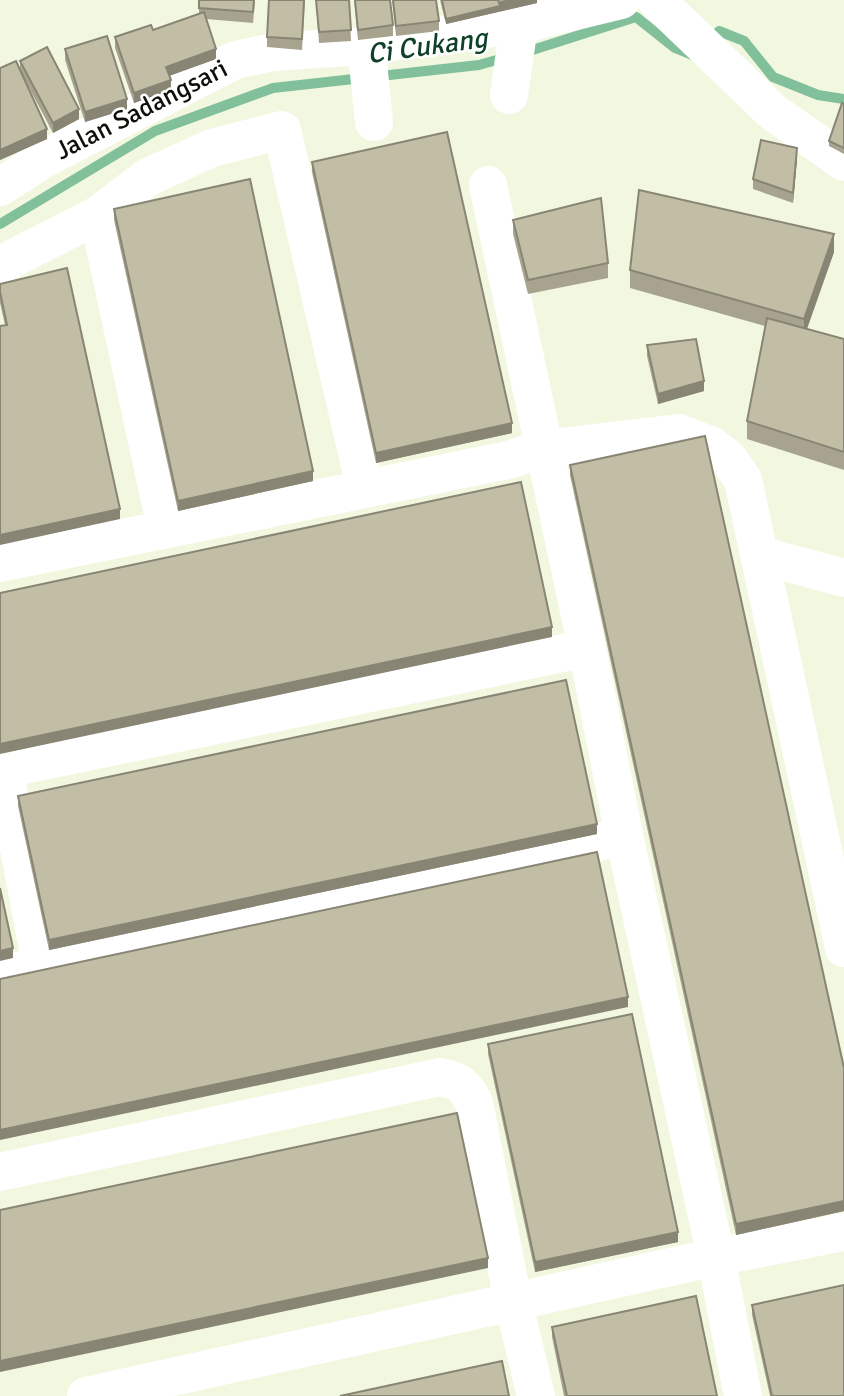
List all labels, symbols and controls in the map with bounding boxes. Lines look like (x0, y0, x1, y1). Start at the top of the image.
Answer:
water label: Ci Cukang (365, 20, 492, 71)
street label: Jalan Sadangsari (50, 53, 233, 167)

